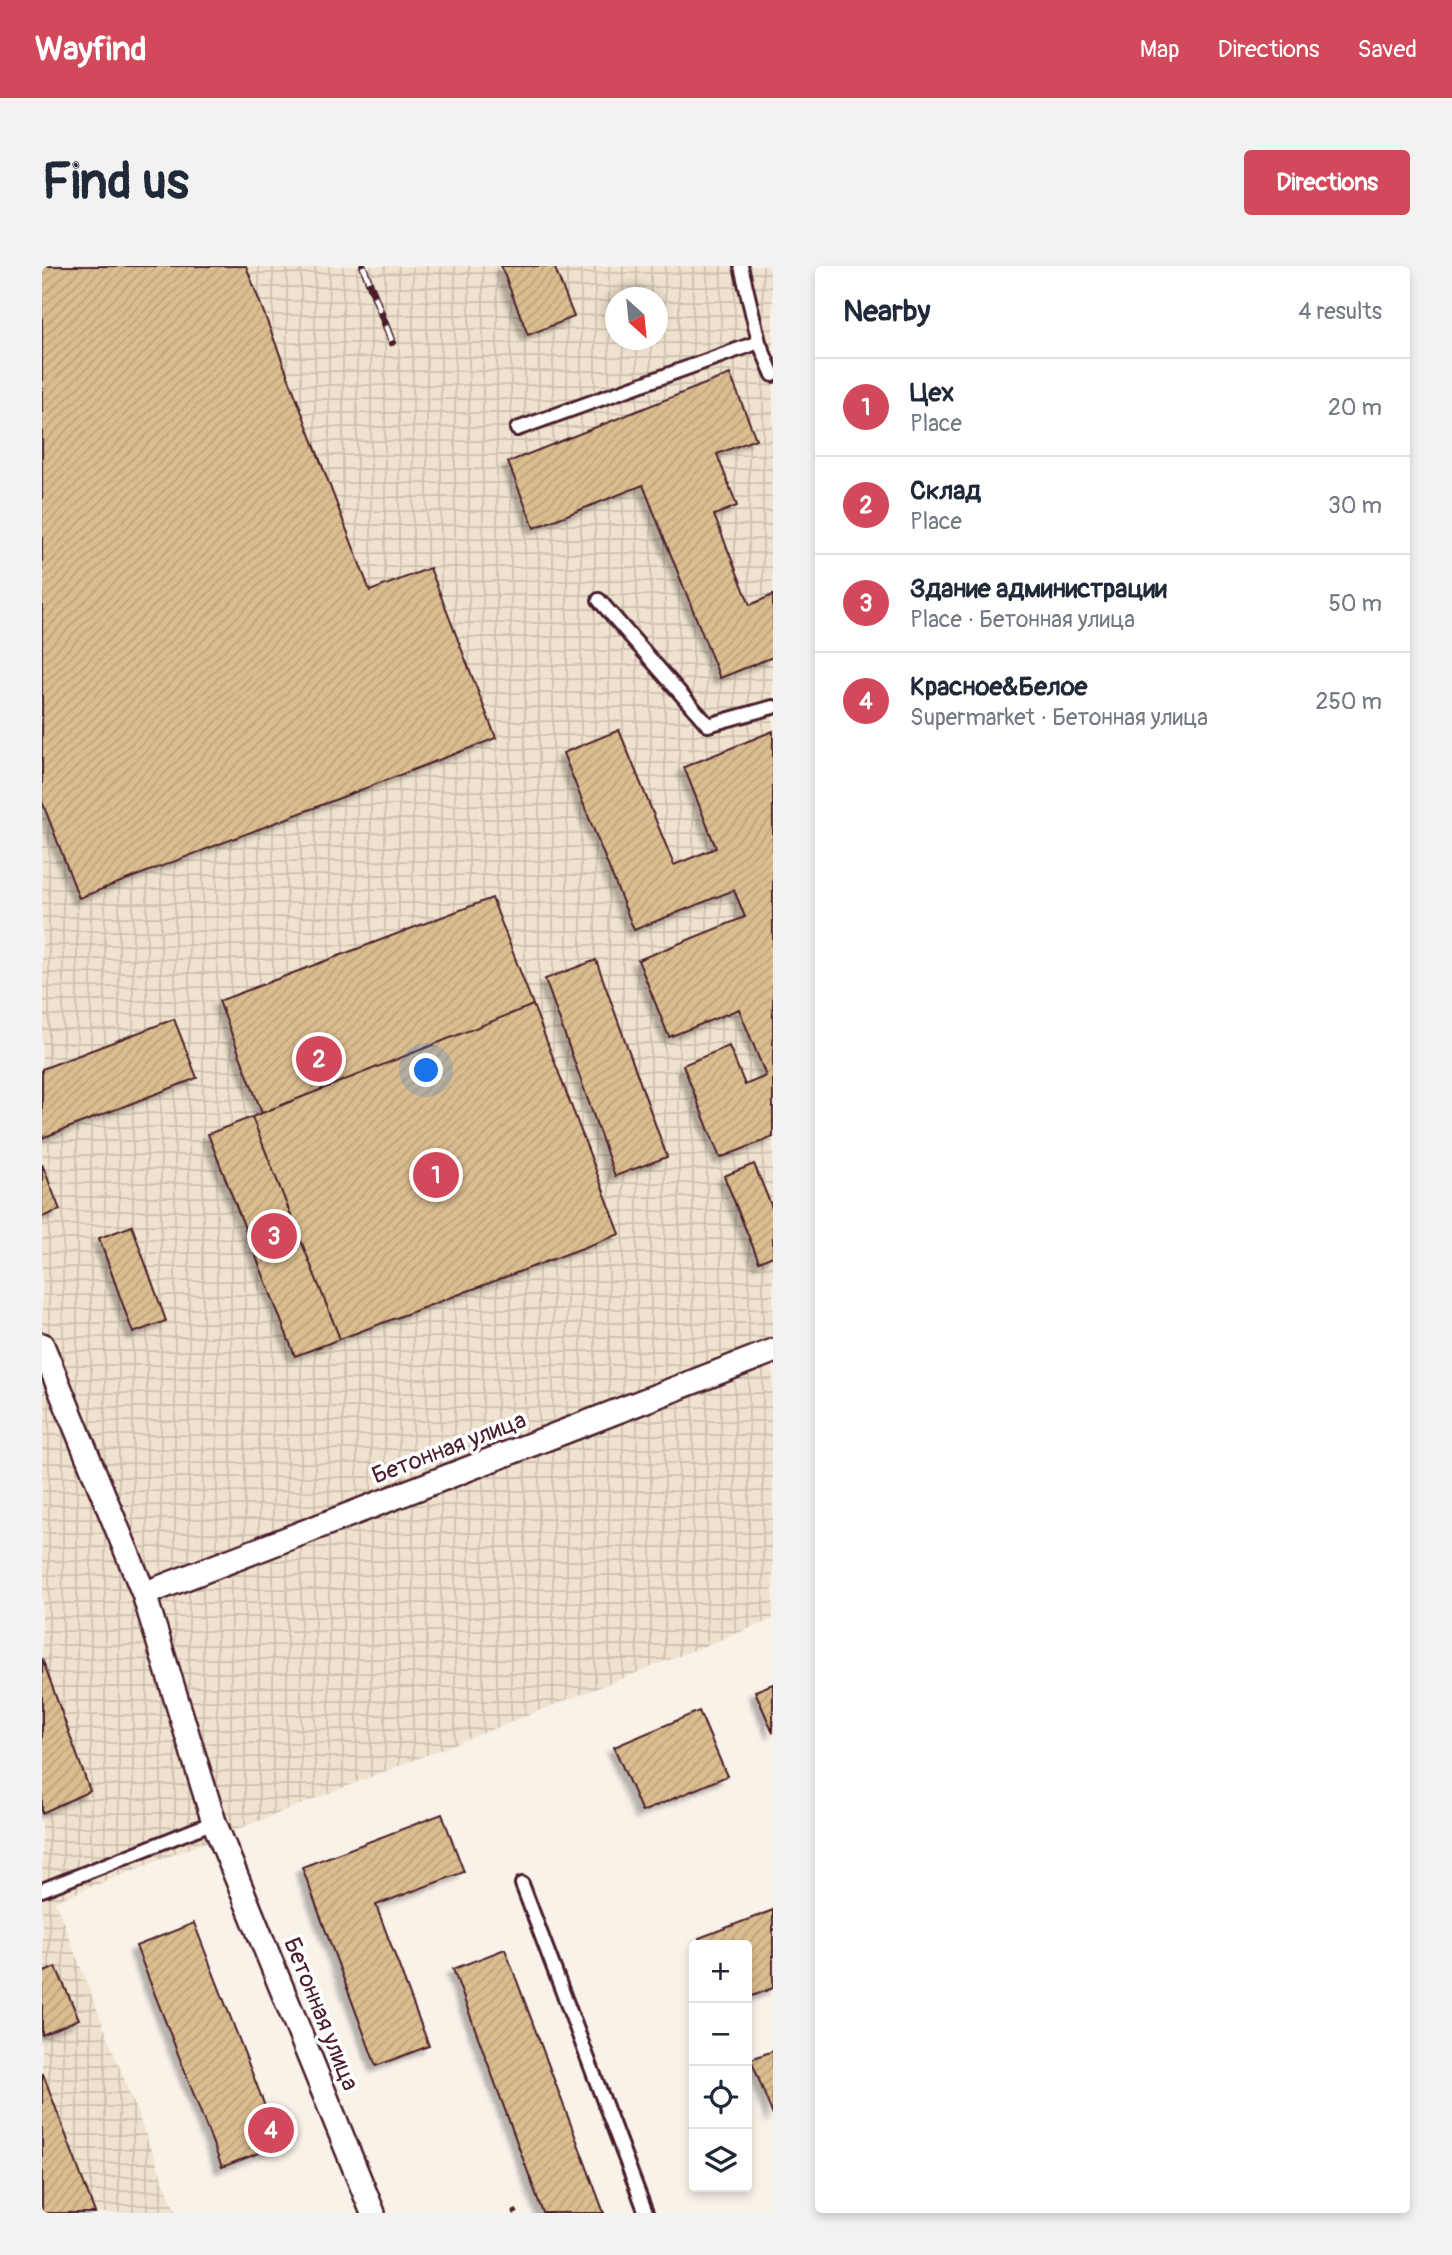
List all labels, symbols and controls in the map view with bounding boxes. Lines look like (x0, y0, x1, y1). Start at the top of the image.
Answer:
text: Wayfind (35, 29, 147, 70)
text: Map (1140, 35, 1180, 64)
text: Directions (1218, 35, 1319, 64)
text: Saved (1357, 35, 1417, 64)
button: Directions (1244, 150, 1410, 215)
text: Find us (42, 152, 189, 213)
north arrow (605, 287, 668, 350)
text: Nearby (843, 293, 930, 330)
text: 4 results (1298, 297, 1382, 326)
text: Цех (910, 377, 954, 409)
text: 1 (862, 393, 871, 422)
text: 20 m (1328, 393, 1382, 422)
text: Place (910, 409, 962, 438)
text: Склад (910, 475, 981, 507)
text: 2 (860, 491, 872, 520)
text: 30 m (1328, 491, 1382, 520)
text: Place (910, 507, 962, 536)
text: Здание администрации (910, 573, 1167, 605)
text: 3 (860, 589, 872, 618)
text: 50 m (1328, 589, 1382, 618)
text: Place · Бетонная улица (910, 605, 1135, 634)
text: Красное&Белое (910, 671, 1087, 703)
text: 4 (859, 687, 873, 716)
text: 250 m (1316, 687, 1382, 716)
text: Supermarket · Бетонная улица (910, 703, 1208, 732)
pin: 2 (296, 1033, 342, 1085)
your location (409, 1053, 443, 1087)
pin: 1 (413, 1149, 459, 1201)
pin: 3 (251, 1210, 297, 1262)
street label: Бетонная улица (368, 1405, 530, 1491)
street label: Бетонная улица (277, 1933, 365, 2095)
map controls (689, 1940, 752, 2192)
button: + (689, 1940, 752, 2003)
button: − (689, 2003, 752, 2066)
button: locate (689, 2066, 752, 2129)
pin: 4 (248, 2104, 294, 2156)
button: layers (689, 2129, 752, 2192)

